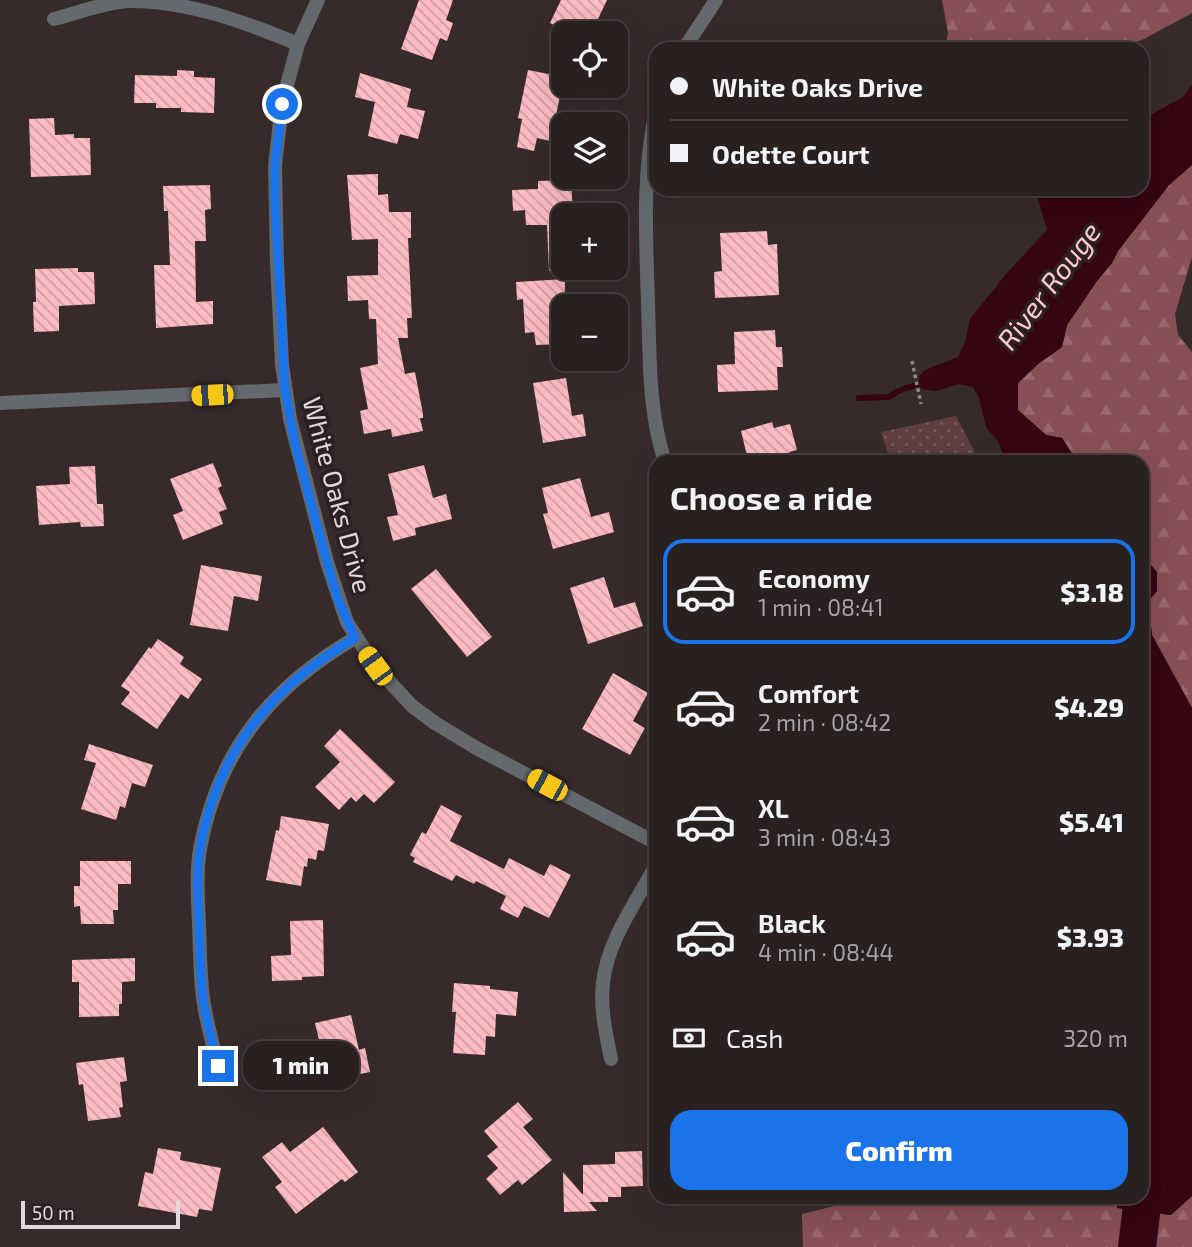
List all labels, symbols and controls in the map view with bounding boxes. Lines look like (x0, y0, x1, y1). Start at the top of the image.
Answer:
map controls (551, 21, 628, 371)
button: locate (551, 21, 628, 98)
text: White Oaks Drive (712, 71, 923, 102)
route start (266, 88, 298, 120)
button: layers (551, 112, 628, 189)
text: Odette Court (712, 138, 869, 169)
button: + (551, 203, 628, 280)
water label: River Rouge (989, 215, 1107, 356)
button: − (551, 294, 628, 371)
car (191, 383, 234, 407)
street label: White Oaks Drive (297, 393, 379, 596)
text: Choose a ride (670, 478, 873, 516)
icon: car (674, 560, 737, 623)
text: Economy (758, 562, 870, 593)
text: $3.18 (1060, 576, 1124, 607)
text: 1 min · 08:41 (758, 593, 884, 621)
car (355, 643, 396, 689)
icon: car (674, 675, 737, 738)
text: Comfort (758, 677, 859, 708)
text: $4.29 (1054, 691, 1124, 722)
text: 2 min · 08:42 (758, 708, 891, 736)
car (524, 766, 571, 804)
icon: car (674, 790, 737, 853)
text: XL (758, 792, 789, 823)
text: $5.41 (1059, 806, 1124, 837)
text: 3 min · 08:43 (758, 823, 891, 851)
icon: car (674, 905, 737, 968)
text: Black (758, 907, 826, 938)
text: $3.93 (1057, 921, 1124, 952)
text: 4 min · 08:44 (758, 938, 894, 966)
icon: cash (670, 1019, 708, 1057)
text: Cash (726, 1022, 783, 1053)
text: 320 m (1063, 1024, 1128, 1052)
callout: 1 min (242, 1042, 358, 1090)
route end (202, 1050, 234, 1082)
text: 1 min (273, 1051, 329, 1079)
button: Confirm (670, 1110, 1128, 1190)
scale bar (21, 1198, 180, 1230)
text: 50 m (32, 1201, 75, 1224)

